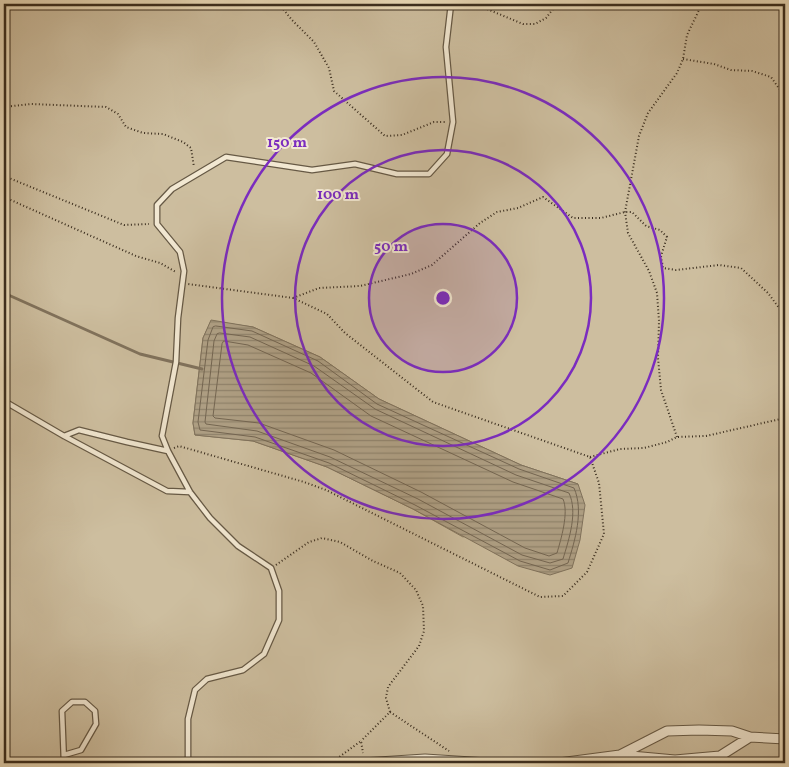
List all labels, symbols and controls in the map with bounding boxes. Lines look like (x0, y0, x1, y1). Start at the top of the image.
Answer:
text: 150 m (267, 133, 307, 154)
text: 100 m (317, 185, 360, 206)
text: 50 m (374, 237, 408, 258)
centre of rings (434, 289, 452, 307)

